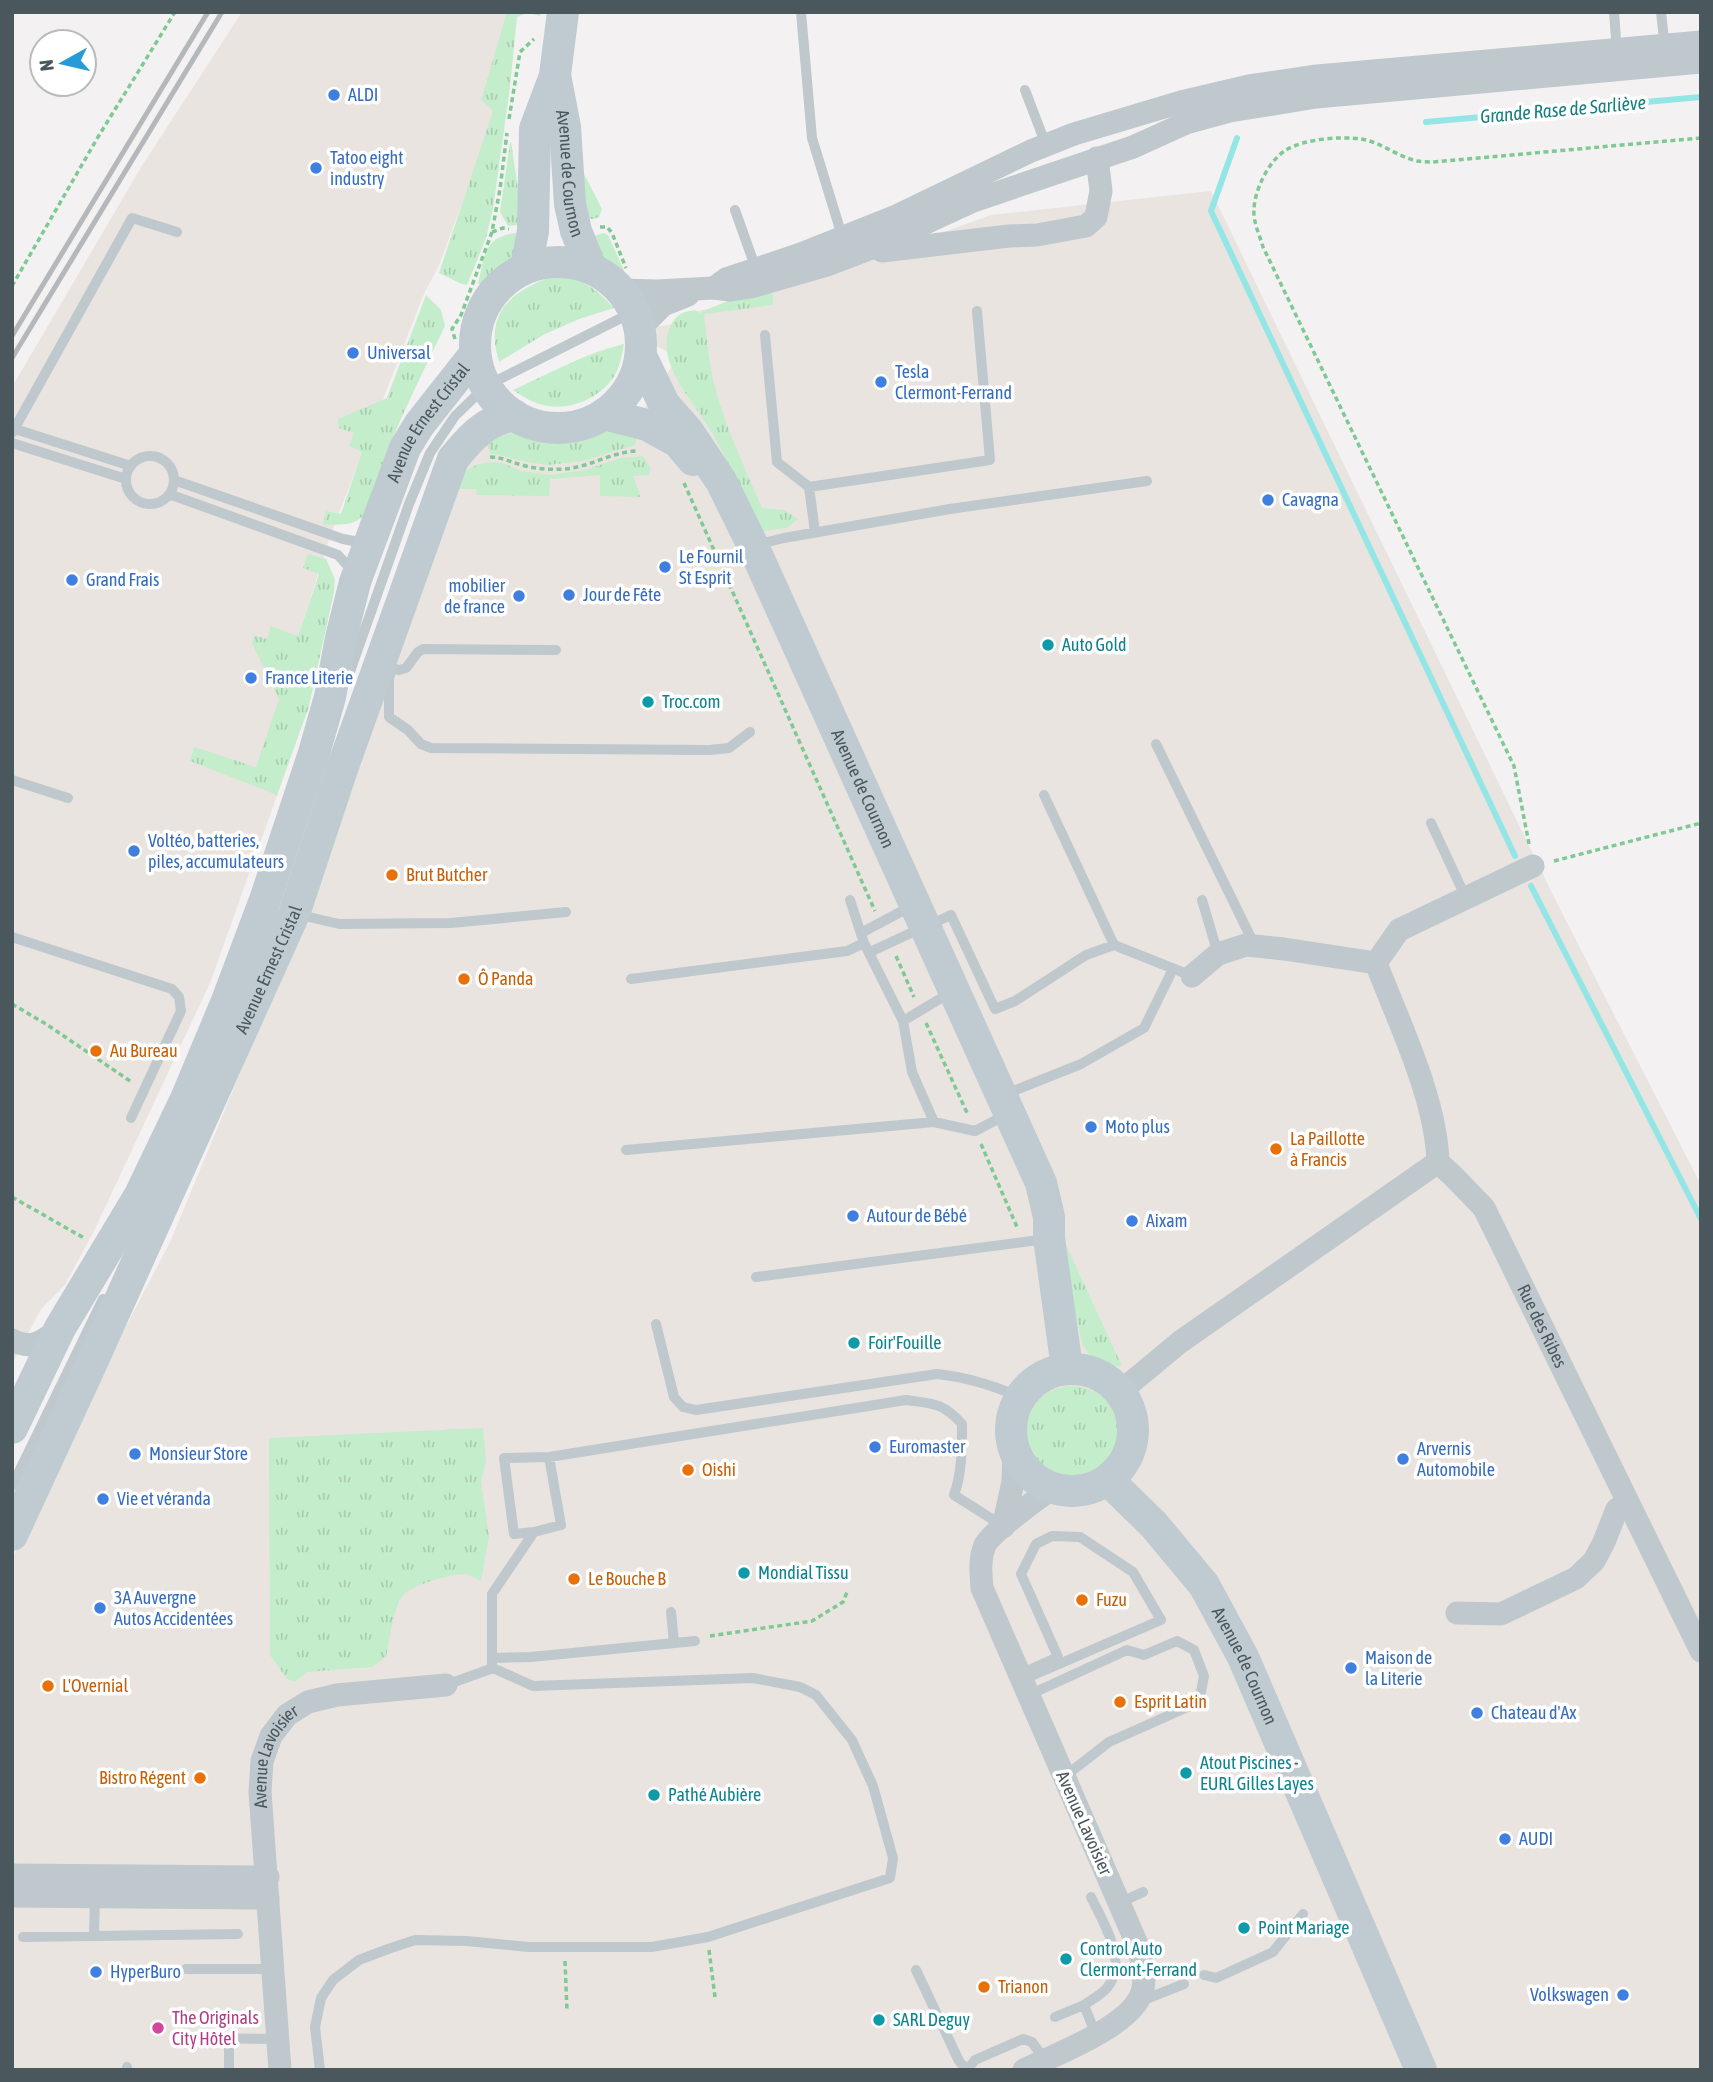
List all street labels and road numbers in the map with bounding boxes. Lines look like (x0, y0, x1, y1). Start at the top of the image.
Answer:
street label: Avenue de Cournon (552, 108, 588, 240)
street label: Avenue Ernest Cristal (382, 359, 474, 485)
street label: Avenue de Cournon (827, 726, 899, 851)
street label: Avenue Ernest Cristal (230, 903, 306, 1037)
street label: Rue des Ribes (1513, 1281, 1572, 1371)
street label: Avenue de Cournon (1208, 1603, 1282, 1728)
street label: Avenue Lavoisier (249, 1699, 302, 1809)
street label: Avenue Lavoisier (1052, 1768, 1117, 1879)

